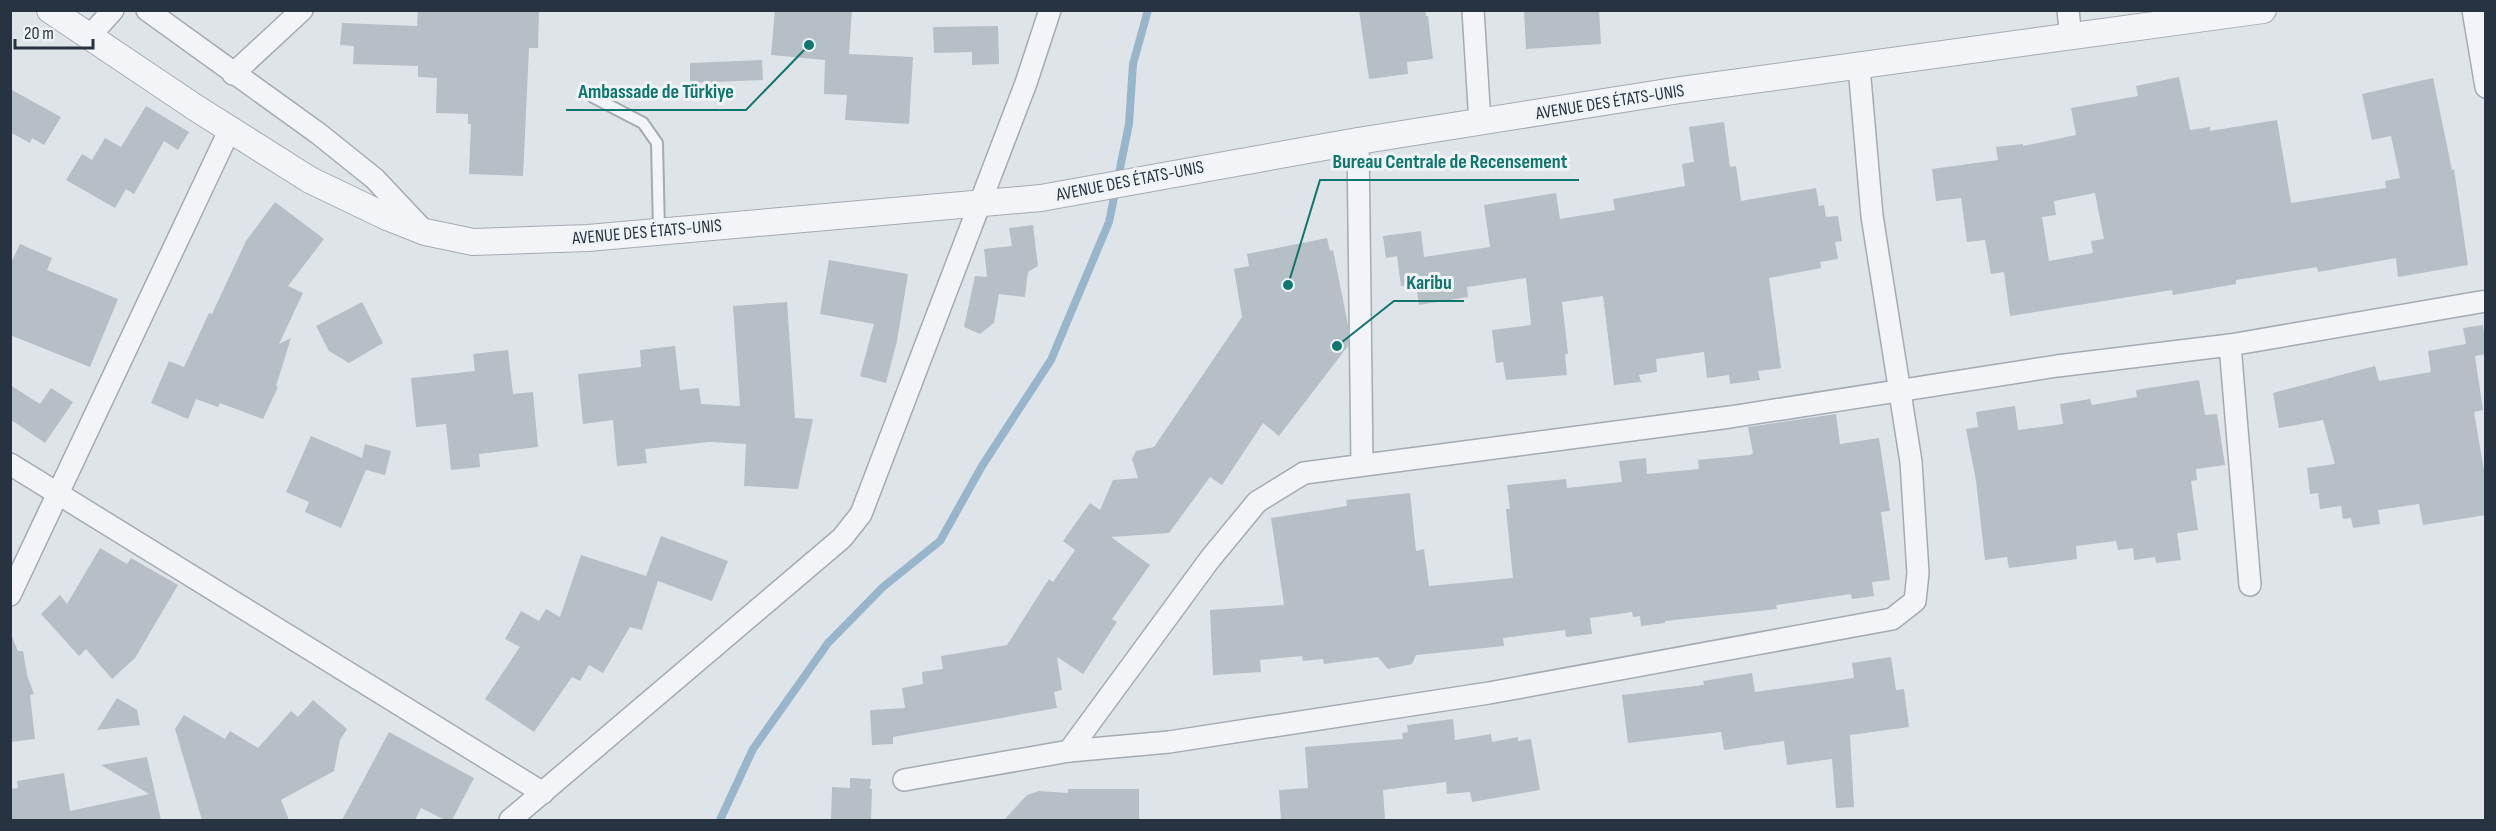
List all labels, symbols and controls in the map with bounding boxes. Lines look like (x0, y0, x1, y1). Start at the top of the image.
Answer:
scale bar (15, 12, 93, 50)
text: 20 m (24, 23, 54, 44)
callout: Ambassade de Türkiye (566, 72, 746, 110)
text: Ambassade de Türkiye (577, 80, 734, 104)
street label: AVENUE DES ÉTATS-UNIS (1533, 80, 1686, 124)
callout: Bureau Centrale de Recensement (1320, 142, 1579, 180)
text: Bureau Centrale de Recensement (1333, 150, 1568, 174)
street label: AVENUE DES ÉTATS-UNIS (1053, 156, 1206, 206)
street label: AVENUE DES ÉTATS-UNIS (570, 215, 723, 249)
callout: Karibu (1394, 263, 1464, 301)
text: Karibu (1406, 271, 1452, 295)

